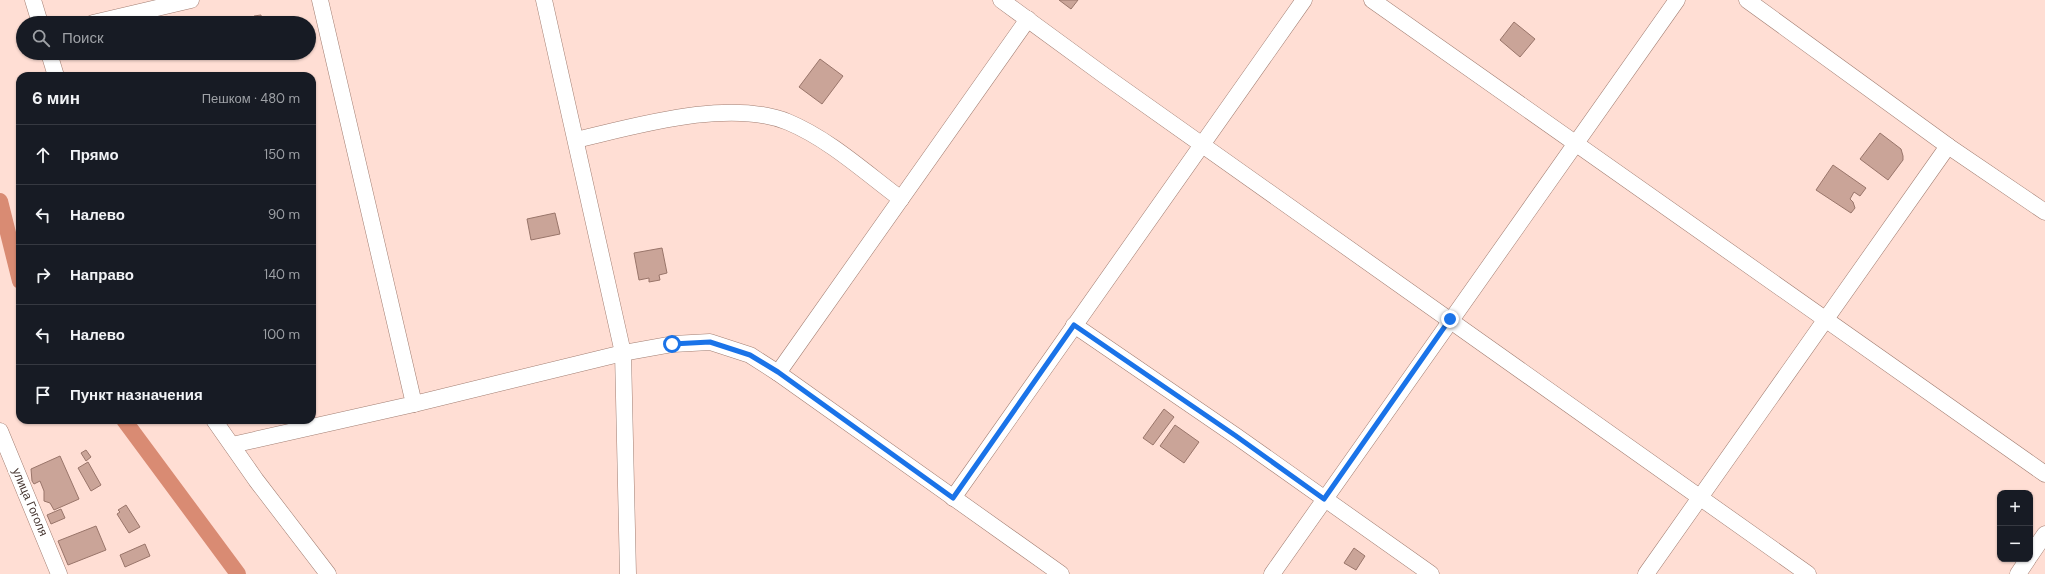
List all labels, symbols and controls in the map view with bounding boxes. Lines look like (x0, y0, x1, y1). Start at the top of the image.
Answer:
search box (16, 16, 316, 60)
icon: search (30, 27, 52, 49)
text: Поиск (62, 28, 104, 48)
text: 6 мин (32, 87, 80, 109)
text: Пешком · 480 m (202, 90, 300, 107)
icon: ahead (32, 144, 54, 166)
text: Прямо (70, 145, 119, 165)
text: 150 m (264, 146, 300, 163)
icon: left (32, 204, 54, 226)
text: Налево (70, 205, 125, 225)
text: 90 m (268, 206, 300, 223)
icon: right (32, 264, 54, 286)
text: Направо (70, 265, 134, 285)
text: 140 m (264, 266, 300, 283)
route end (1441, 310, 1459, 328)
icon: left (32, 324, 54, 346)
text: Налево (70, 325, 125, 345)
text: 100 m (263, 326, 300, 343)
route start (663, 335, 681, 353)
icon: arrive (32, 384, 54, 406)
text: Пункт назначения (70, 385, 203, 405)
street label: улица Гоголя (8, 465, 52, 539)
map controls (1997, 490, 2033, 562)
button: + (1997, 490, 2033, 526)
button: − (1997, 526, 2033, 562)

